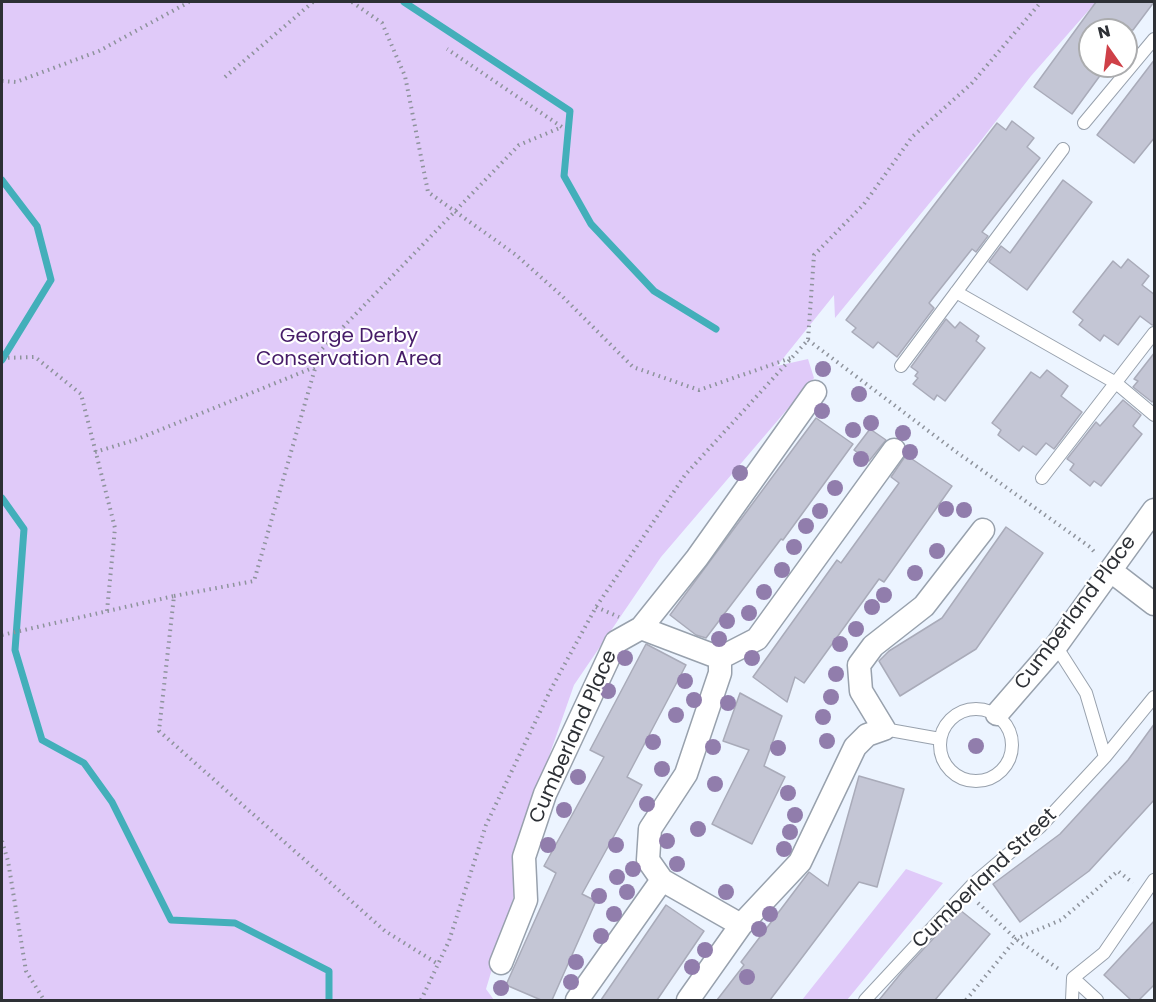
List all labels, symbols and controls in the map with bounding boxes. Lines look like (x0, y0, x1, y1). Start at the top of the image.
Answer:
north arrow (1078, 18, 1138, 78)
text: N (1095, 19, 1113, 45)
park label: George Derby Conservation Area (256, 325, 442, 372)
street label: Cumberland Place (1010, 531, 1142, 695)
street label: Cumberland Place (525, 647, 623, 827)
street label: Cumberland Street (908, 804, 1062, 954)

